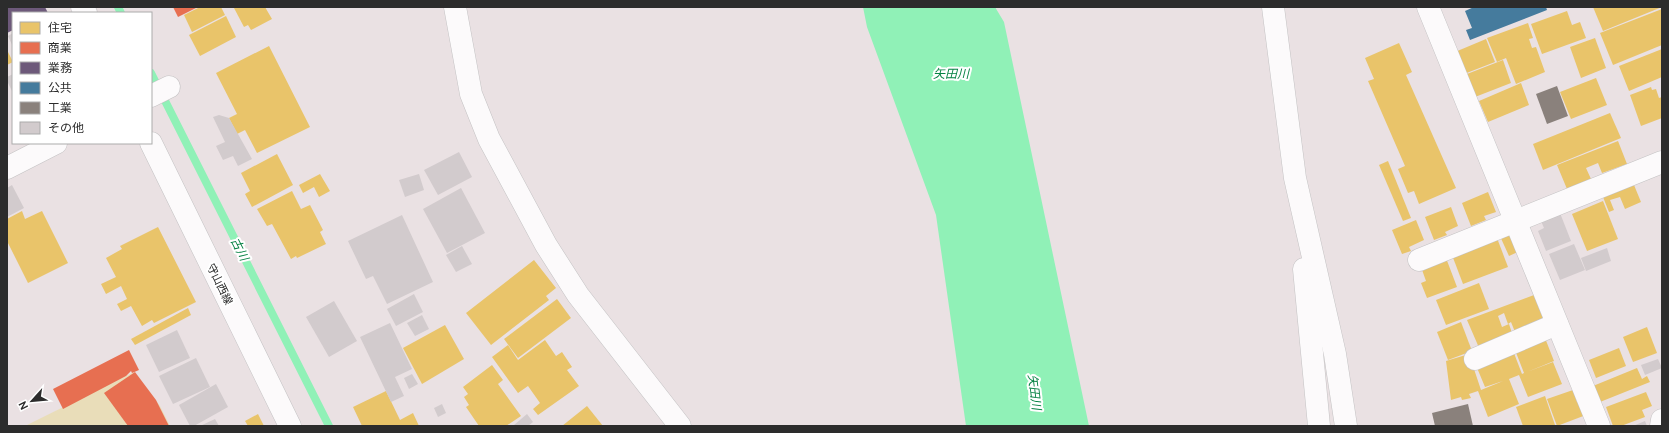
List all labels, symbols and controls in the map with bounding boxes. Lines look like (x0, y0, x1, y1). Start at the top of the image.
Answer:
legend (12, 12, 152, 144)
text: 住宅 (48, 20, 72, 35)
text: 商業 (48, 40, 72, 55)
text: 業務 (48, 60, 72, 75)
water label: 矢田川 (933, 66, 971, 81)
text: 公共 (48, 80, 72, 95)
text: 工業 (48, 100, 72, 115)
text: その他 (48, 120, 84, 135)
water label: 古川 (228, 235, 253, 265)
street label: 守山西線 (204, 261, 236, 307)
water label: 矢田川 (1025, 373, 1045, 413)
north arrow (12, 381, 52, 421)
text: N (15, 399, 31, 412)

